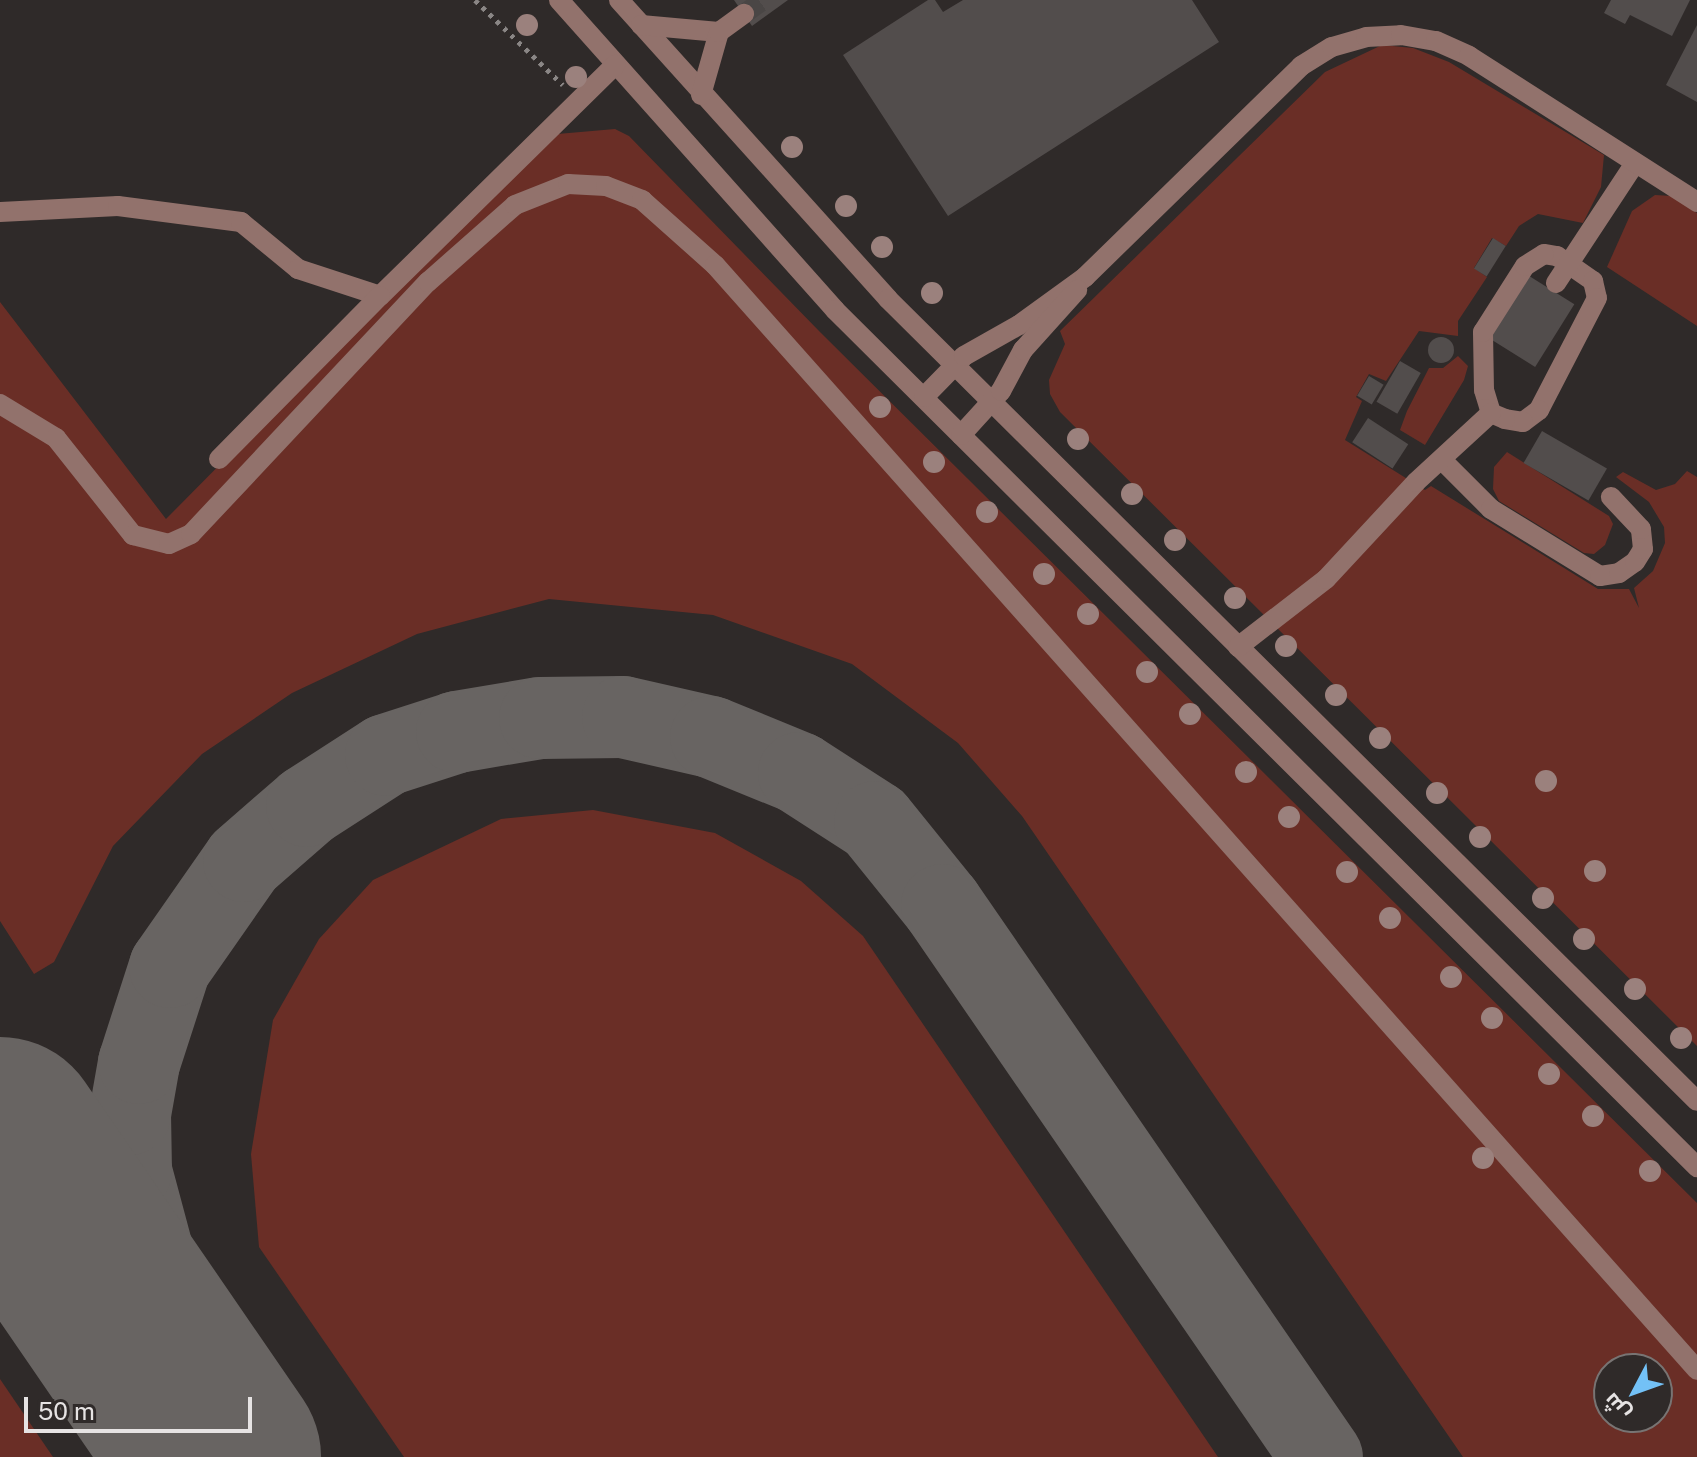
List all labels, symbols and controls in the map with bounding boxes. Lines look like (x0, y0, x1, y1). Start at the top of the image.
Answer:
north arrow (1593, 1353, 1673, 1433)
scale bar (28, 1381, 256, 1431)
text: ش (1597, 1388, 1635, 1427)
text: 50 m (38, 1397, 95, 1425)

